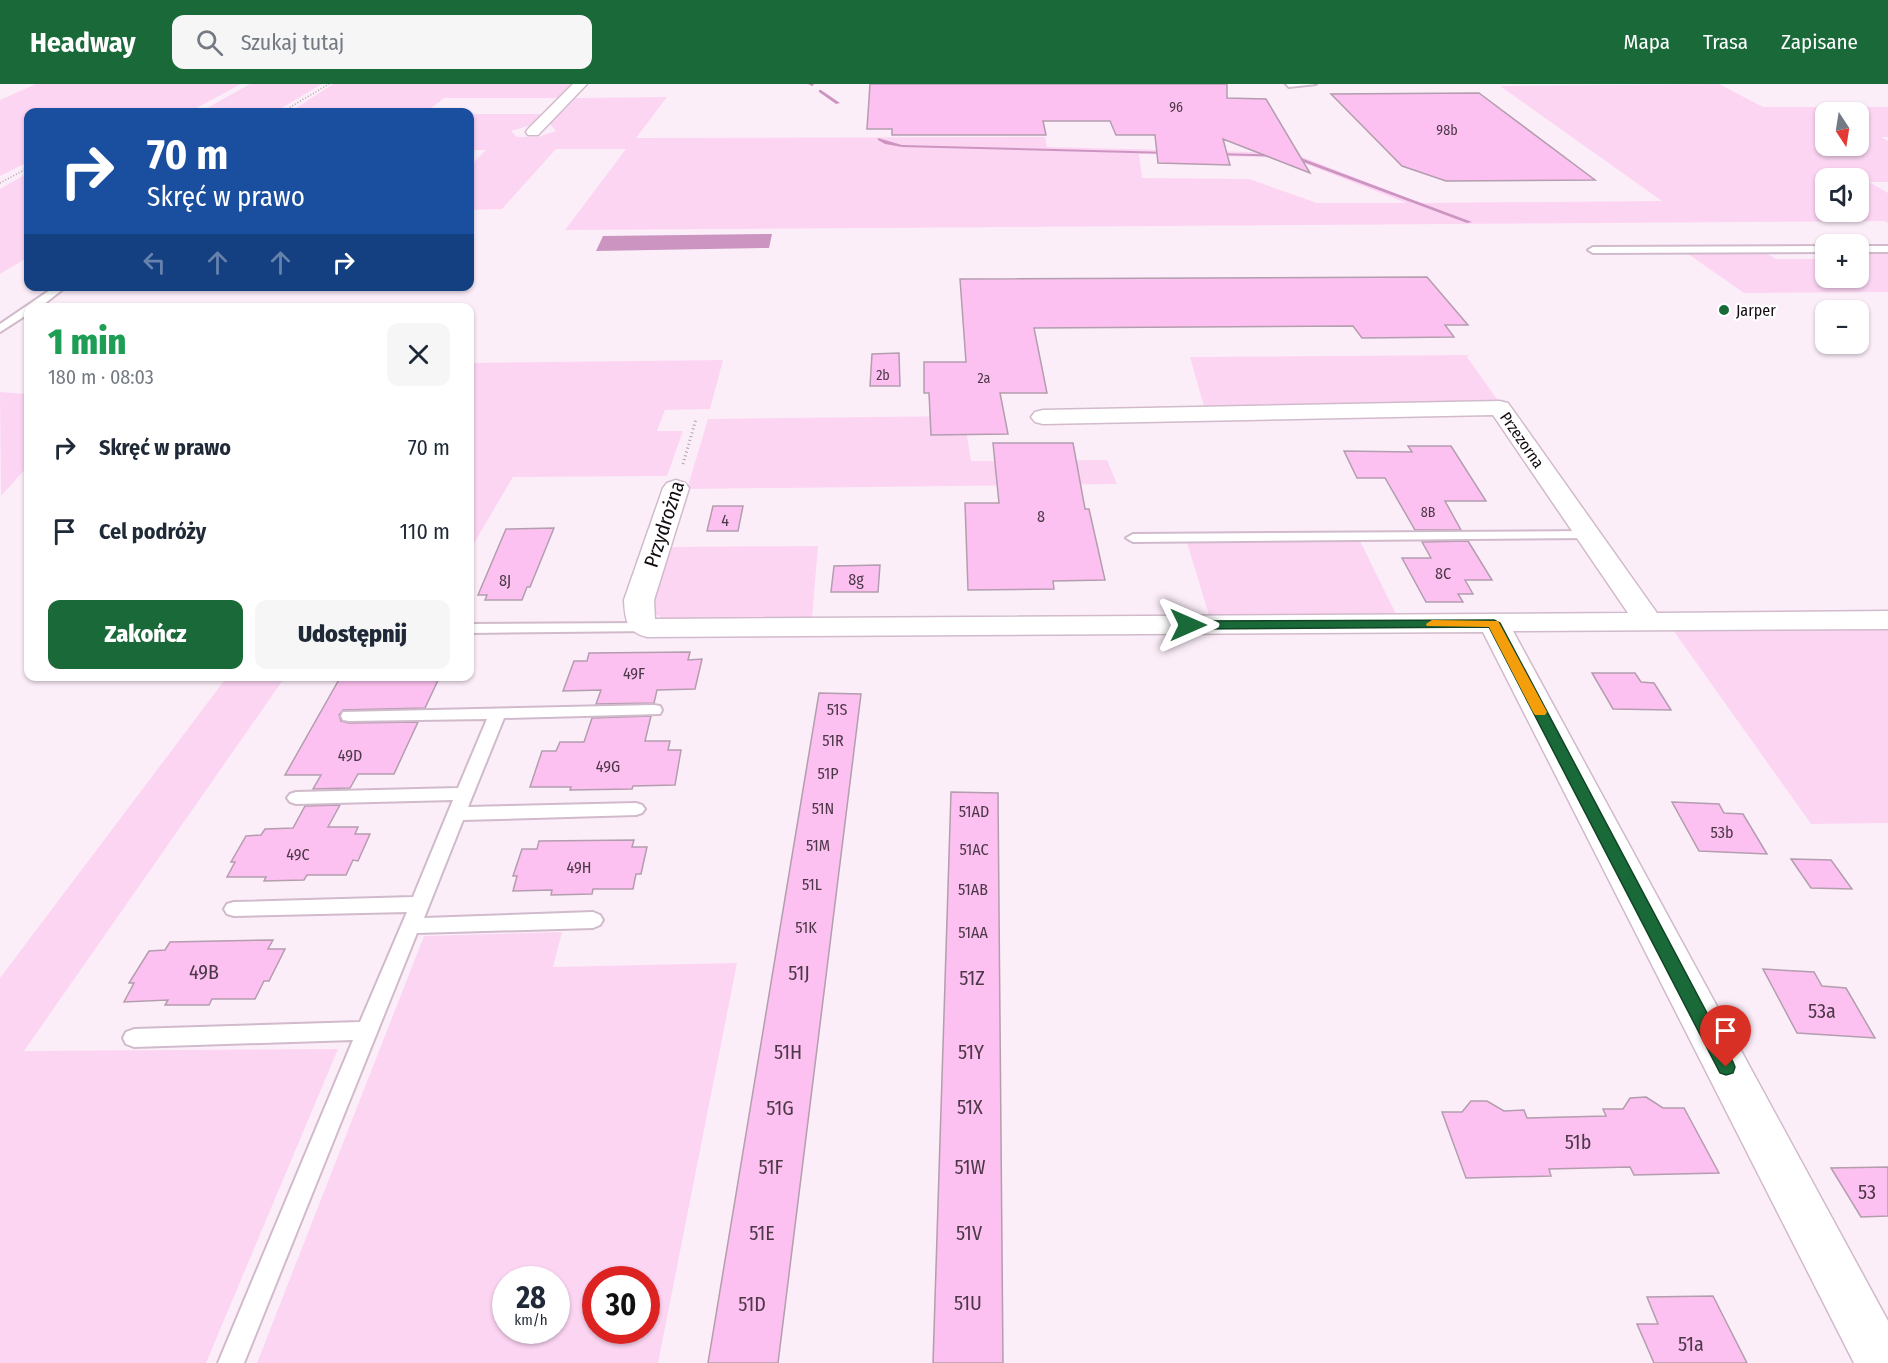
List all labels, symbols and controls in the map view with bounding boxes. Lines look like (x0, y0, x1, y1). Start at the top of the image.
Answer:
search box (172, 15, 592, 69)
text: Headway (30, 26, 136, 59)
icon: search (193, 26, 226, 59)
text: Szukaj tutaj (241, 29, 344, 56)
text: Mapa (1624, 29, 1670, 55)
text: Trasa (1703, 29, 1748, 55)
text: Zapisane (1781, 29, 1858, 55)
house number: 96 (1169, 99, 1183, 116)
north arrow (1815, 102, 1869, 156)
map controls (1815, 102, 1869, 354)
house number: 98b (1436, 122, 1458, 139)
text: 70 m (147, 130, 228, 180)
icon: right (48, 132, 126, 210)
button: sound (1815, 168, 1869, 222)
text: Skręć w prawo (147, 181, 305, 213)
button: + (1815, 234, 1869, 288)
icon: left (138, 246, 171, 279)
icon: ahead (201, 246, 234, 279)
icon: ahead (264, 246, 297, 279)
icon: right (327, 246, 360, 279)
button: − (1815, 300, 1869, 354)
place label: Jarper (1736, 301, 1776, 320)
marker: Jarper (1717, 303, 1731, 317)
text: 1 min (48, 320, 126, 364)
button: close (387, 323, 450, 386)
text: 180 m · 08:03 (48, 365, 154, 389)
house number: 2b (876, 367, 890, 384)
house number: 2a (978, 370, 991, 387)
street label: Przezorna (1496, 408, 1548, 472)
icon: right (48, 431, 81, 464)
text: Skręć w prawo (99, 434, 231, 461)
text: 70 m (408, 434, 450, 461)
street label: Przydrożna (639, 478, 689, 570)
house number: 8B (1421, 504, 1436, 521)
house number: 8 (1037, 507, 1045, 526)
house number: 4 (721, 511, 729, 530)
icon: arrive (48, 515, 81, 548)
text: Cel podróży (99, 518, 206, 545)
text: 110 m (400, 518, 450, 545)
house number: 8C (1435, 564, 1451, 583)
house number: 8g (848, 570, 864, 589)
house number: 8J (499, 571, 511, 590)
position arrow (1156, 593, 1220, 657)
button: Zakończ (48, 600, 243, 669)
button: Udostępnij (255, 600, 450, 669)
house number: 49F (623, 664, 645, 683)
house number: 51S (827, 700, 847, 719)
house number: 51R (822, 731, 844, 750)
house number: 49D (338, 746, 362, 765)
house number: 49G (596, 757, 620, 776)
house number: 51P (817, 764, 839, 783)
house number: 51N (812, 799, 834, 818)
house number: 51AD (959, 802, 989, 821)
house number: 53b (1711, 823, 1733, 842)
house number: 51M (806, 836, 830, 855)
house number: 51AC (959, 840, 989, 859)
house number: 49C (286, 845, 310, 864)
house number: 49H (567, 858, 591, 877)
house number: 51L (802, 875, 822, 894)
house number: 51AB (958, 880, 988, 899)
house number: 51K (795, 918, 817, 937)
house number: 51AA (958, 923, 988, 942)
house number: 49B (189, 960, 219, 984)
house number: 51J (788, 961, 810, 985)
house number: 51Z (959, 966, 985, 990)
house number: 53a (1808, 999, 1836, 1023)
pin (1700, 1005, 1751, 1067)
icon: arrive (1709, 1014, 1742, 1047)
house number: 51H (774, 1040, 802, 1064)
house number: 51Y (958, 1040, 984, 1064)
house number: 51X (957, 1095, 983, 1119)
house number: 51G (766, 1096, 794, 1120)
house number: 51b (1565, 1130, 1591, 1154)
house number: 51F (759, 1155, 784, 1179)
house number: 51W (955, 1155, 986, 1179)
house number: 53 (1858, 1180, 1876, 1204)
house number: 51E (749, 1221, 775, 1245)
house number: 51V (956, 1221, 983, 1245)
speed limit sign: 30 (582, 1266, 660, 1344)
text: 28 (516, 1280, 546, 1316)
house number: 51U (954, 1291, 982, 1315)
house number: 51D (738, 1292, 766, 1316)
text: km/h (514, 1311, 548, 1329)
house number: 51a (1678, 1332, 1704, 1356)

